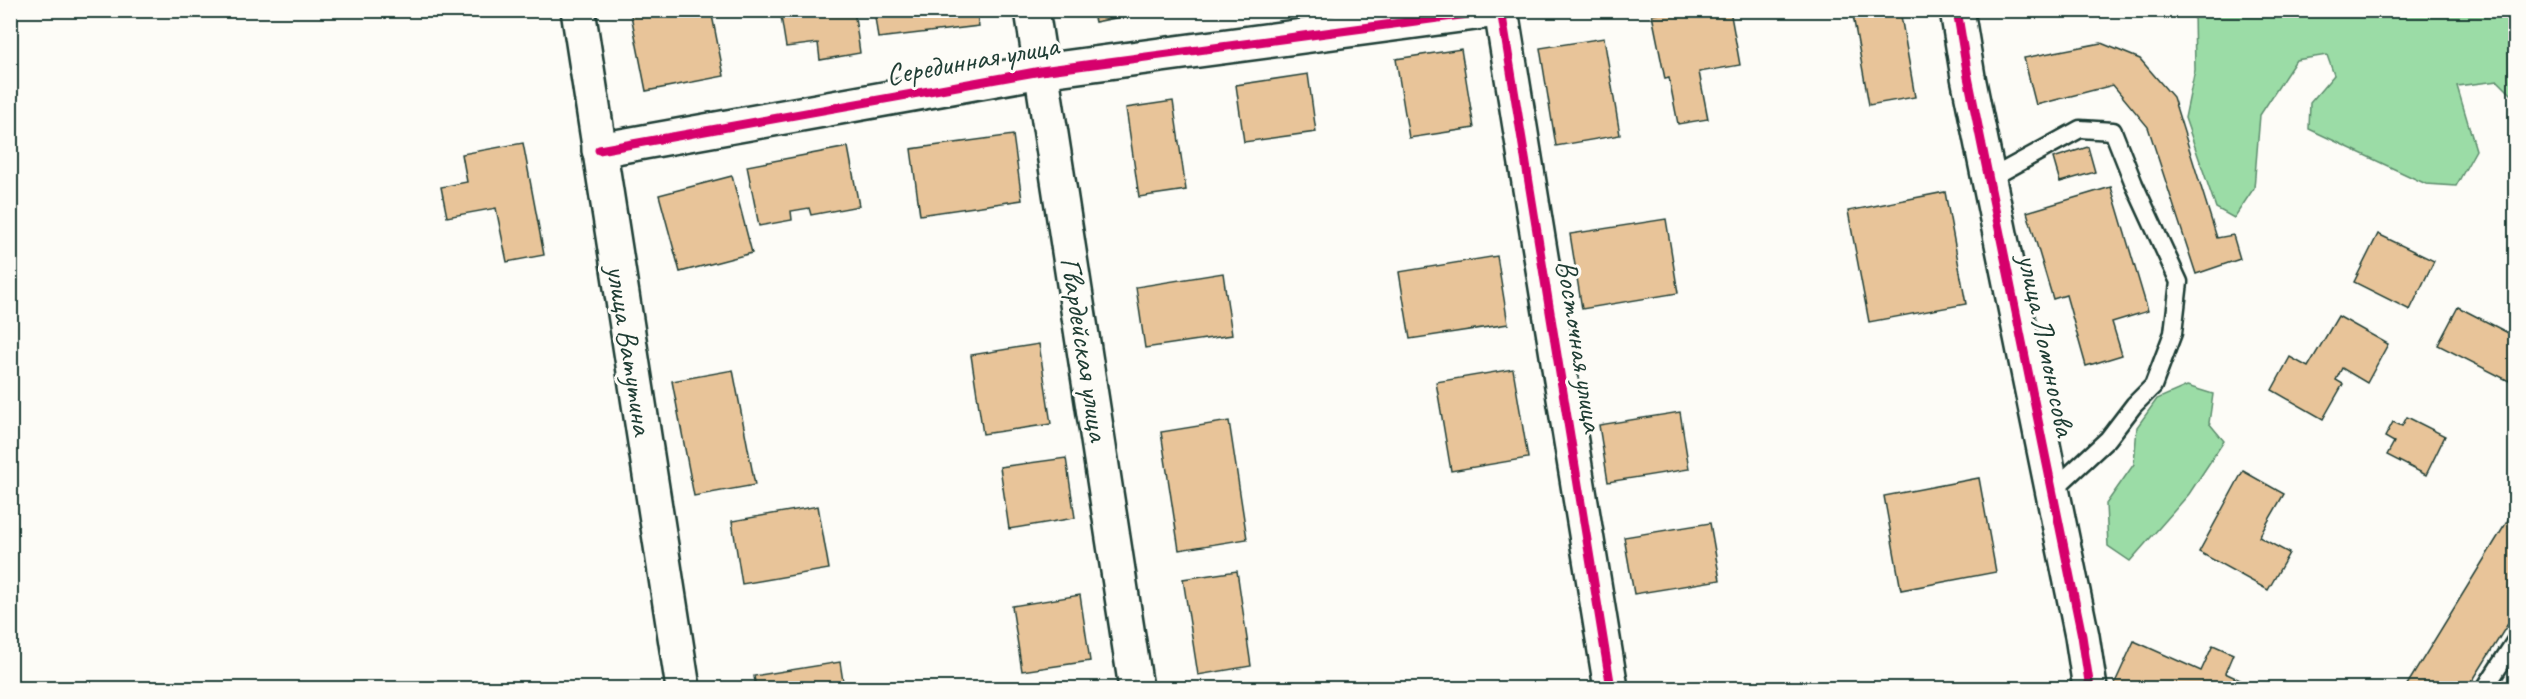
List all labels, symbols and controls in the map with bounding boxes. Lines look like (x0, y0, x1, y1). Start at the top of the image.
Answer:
street label: Серединная улица (883, 26, 1063, 94)
street label: улица Ломоносова (2009, 249, 2085, 441)
street label: Гвардейская улица (1052, 255, 1119, 445)
street label: Восточная улица (1548, 257, 1613, 437)
street label: улица Ватутина (598, 260, 662, 440)

